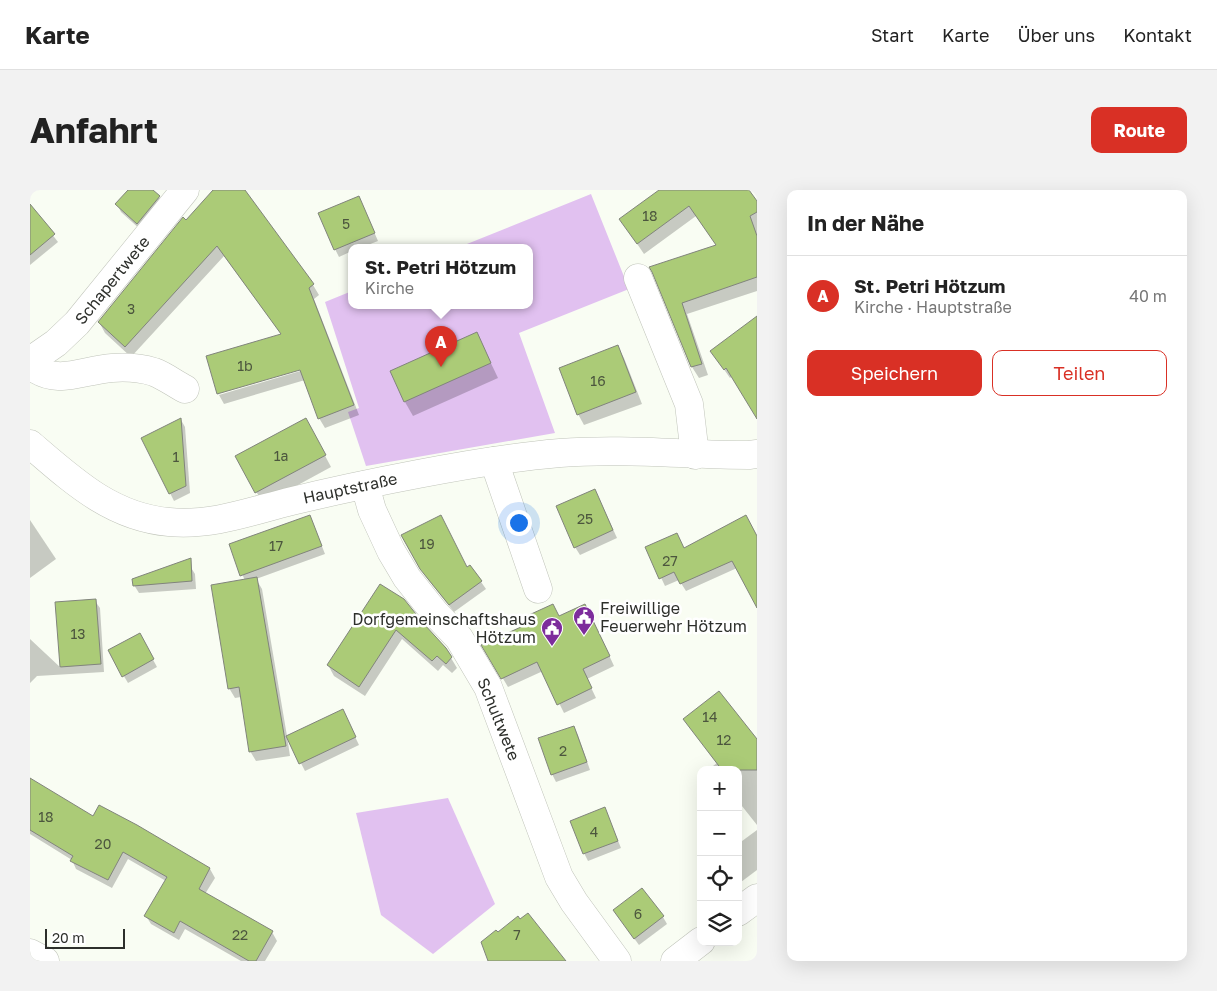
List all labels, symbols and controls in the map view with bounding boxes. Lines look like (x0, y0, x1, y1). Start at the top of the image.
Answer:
text: Karte (25, 20, 90, 49)
text: Start (871, 24, 914, 46)
text: Karte (942, 24, 989, 46)
text: Über uns (1017, 24, 1095, 46)
text: Kontakt (1123, 24, 1192, 46)
button: Route (1091, 107, 1187, 153)
text: Anfahrt (30, 109, 158, 151)
house number: 18 (642, 207, 658, 224)
text: In der Nähe (807, 210, 924, 236)
house number: 5 (342, 215, 350, 232)
street label: Schapertwete (70, 232, 154, 328)
popup (348, 244, 533, 309)
text: St. Petri Hötzum (365, 255, 516, 278)
text: St. Petri Hötzum (854, 274, 1005, 297)
text: Kirche (365, 278, 414, 298)
text: A (817, 286, 829, 306)
text: 40 m (1129, 286, 1167, 306)
text: Kirche · Hauptstraße (854, 297, 1012, 317)
house number: 3 (127, 300, 135, 317)
pin: A (425, 326, 457, 367)
button: Speichern (807, 350, 982, 396)
button: Teilen (992, 350, 1167, 396)
house number: 1b (237, 357, 253, 374)
house number: 16 (590, 372, 606, 389)
house number: 1a (274, 447, 288, 464)
house number: 1 (173, 448, 180, 465)
street label: Hauptstraße (301, 468, 399, 508)
your location (506, 510, 532, 536)
house number: 25 (577, 510, 593, 527)
house number: 19 (419, 535, 435, 552)
house number: 17 (269, 537, 283, 554)
house number: 27 (662, 552, 678, 569)
place label: Freiwillige Feuerwehr Hötzum (600, 598, 747, 636)
public building icon: Freiwillige Feuerwehr Hötzum (572, 605, 596, 636)
place label: Dorfgemeinschaftshaus Hötzum (352, 609, 536, 647)
public building icon: Dorfgemeinschaftshaus Hötzum (540, 616, 564, 647)
house number: 13 (71, 625, 85, 642)
street label: Schultwete (473, 675, 525, 763)
house number: 14 (702, 708, 718, 725)
house number: 12 (717, 731, 731, 748)
house number: 2 (559, 742, 567, 759)
map controls (697, 766, 742, 946)
button: + (697, 766, 742, 811)
house number: 18 (38, 808, 54, 825)
button: − (697, 811, 742, 856)
house number: 4 (590, 823, 598, 840)
house number: 20 (95, 835, 111, 852)
button: locate (697, 856, 742, 901)
button: layers (697, 901, 742, 946)
house number: 6 (634, 905, 642, 922)
scale bar (45, 926, 125, 949)
house number: 22 (232, 926, 248, 943)
house number: 7 (513, 926, 521, 943)
text: 20 m (52, 929, 85, 946)

